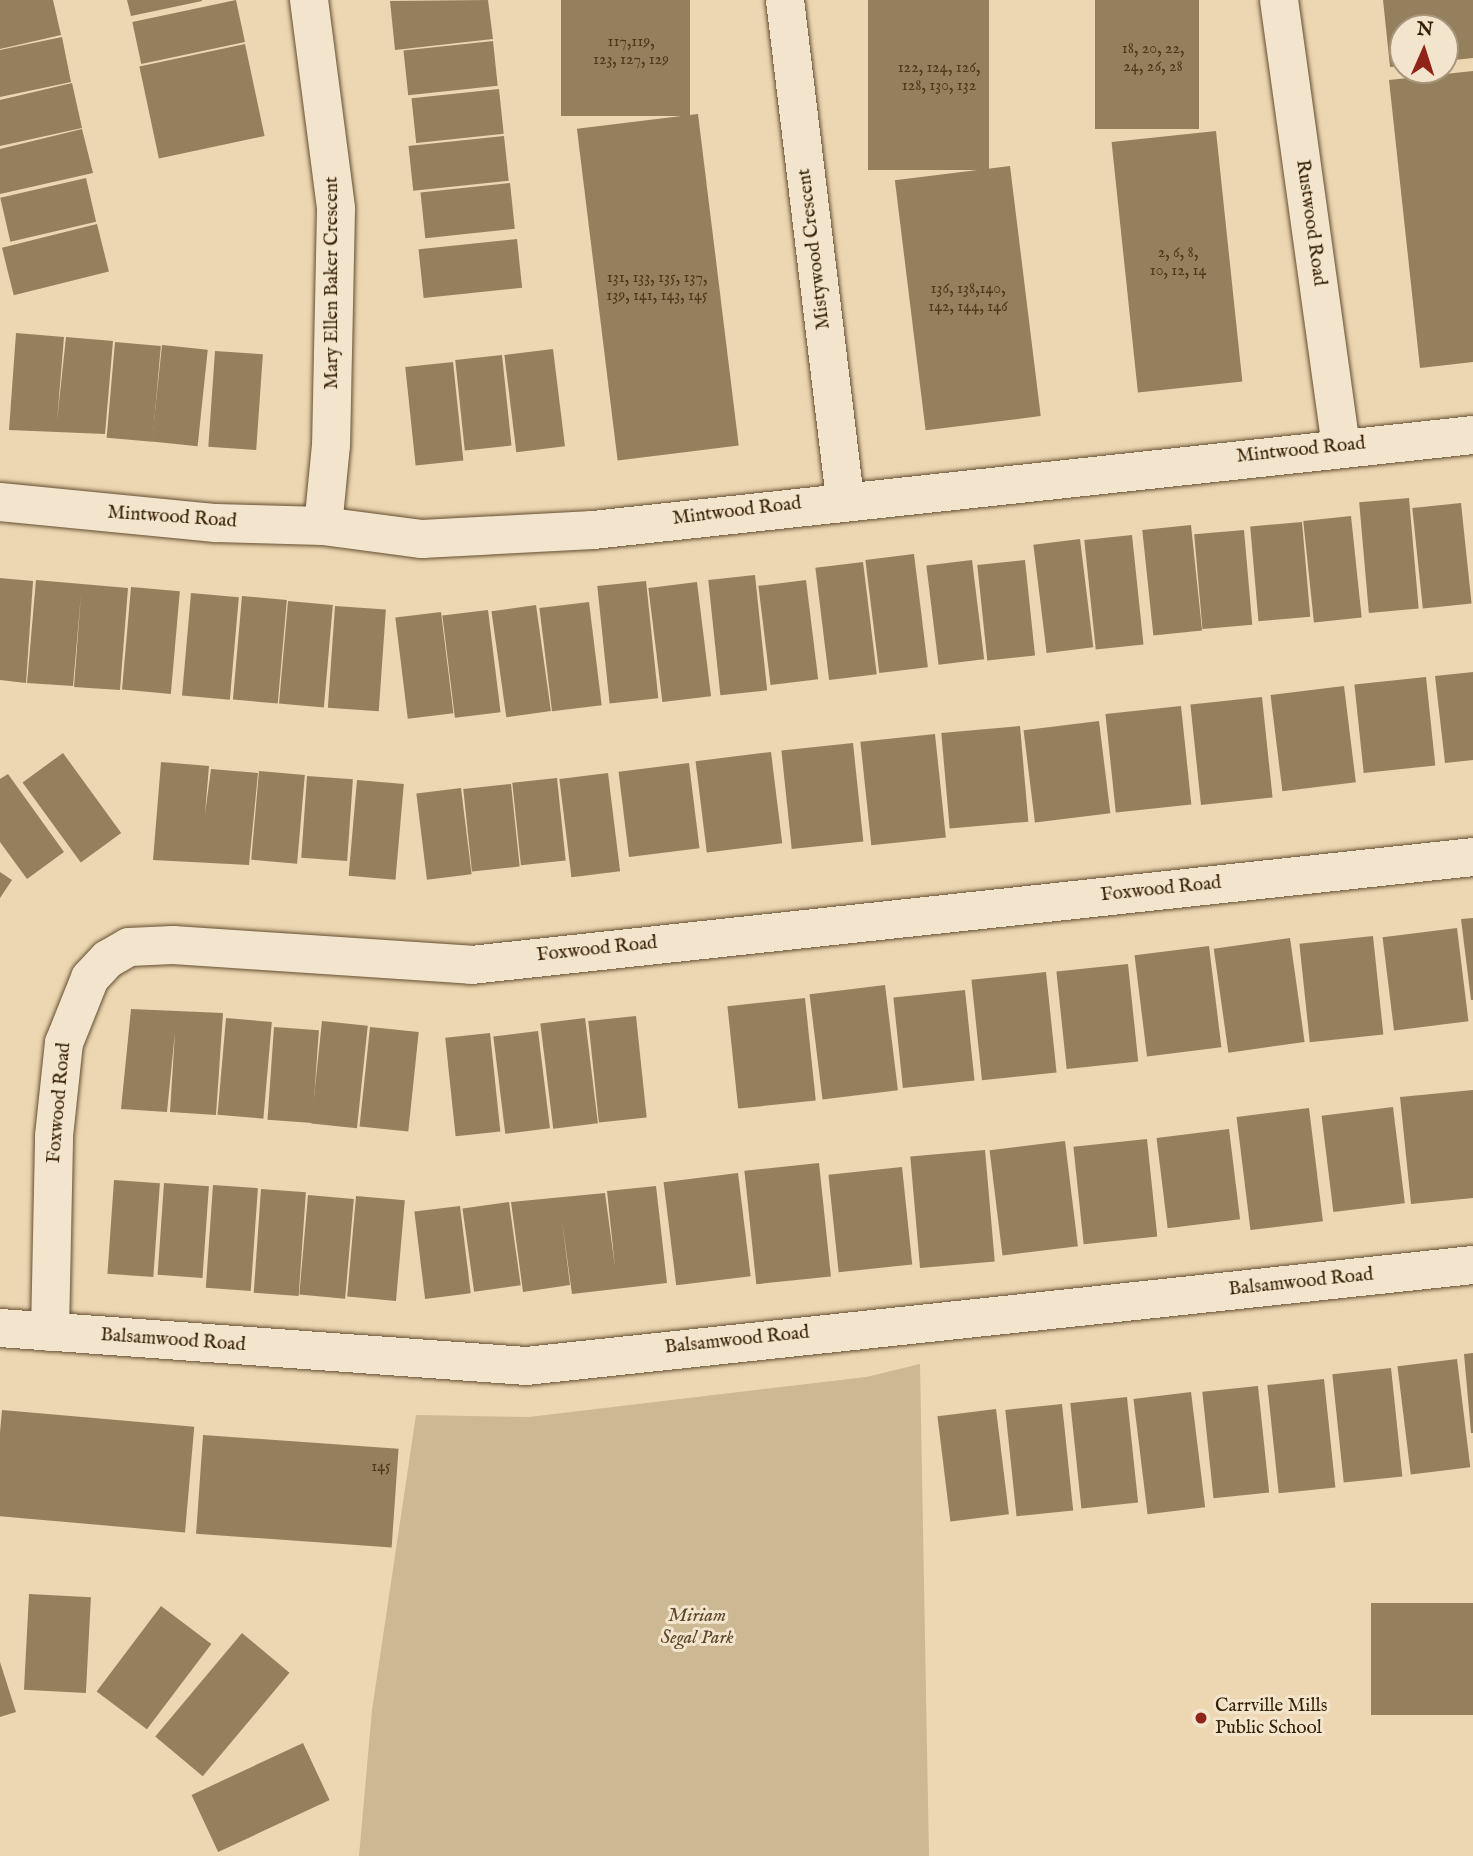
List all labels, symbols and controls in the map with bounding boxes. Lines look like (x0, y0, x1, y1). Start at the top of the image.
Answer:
north arrow (1389, 14, 1459, 84)
text: N (1416, 18, 1434, 42)
house number: 117,119, 123, 127, 129 (593, 32, 669, 70)
house number: 18, 20, 22, 24, 26, 28 (1122, 39, 1184, 77)
house number: 122, 124, 126, 128, 130, 132 (898, 58, 980, 96)
street label: Rustwood Road (1290, 158, 1330, 288)
street label: Mistywood Crescent (794, 167, 836, 331)
street label: Mary Ellen Baker Crescent (322, 176, 344, 390)
house number: 2, 6, 8, 10, 12, 14 (1150, 243, 1206, 281)
house number: 131, 133, 135, 137, 139, 141, 143, 145 (606, 268, 708, 306)
house number: 136, 138,140, 142, 144, 146 (928, 279, 1008, 317)
street label: Mintwood Road (1235, 433, 1367, 469)
street label: Mintwood Road (671, 493, 803, 531)
street label: Mintwood Road (107, 502, 237, 534)
street label: Foxwood Road (1100, 872, 1222, 908)
street label: Foxwood Road (536, 932, 658, 968)
street label: Foxwood Road (43, 1042, 77, 1164)
street label: Balsamwood Road (1228, 1264, 1374, 1302)
street label: Balsamwood Road (664, 1322, 810, 1360)
street label: Balsamwood Road (100, 1325, 246, 1357)
house number: 145 (371, 1457, 391, 1477)
park label: Miriam Segal Park (660, 1606, 734, 1650)
place label: Carrville Mills Public School (1215, 1696, 1327, 1740)
marker: Carrville Mills Public School (1193, 1710, 1209, 1726)

